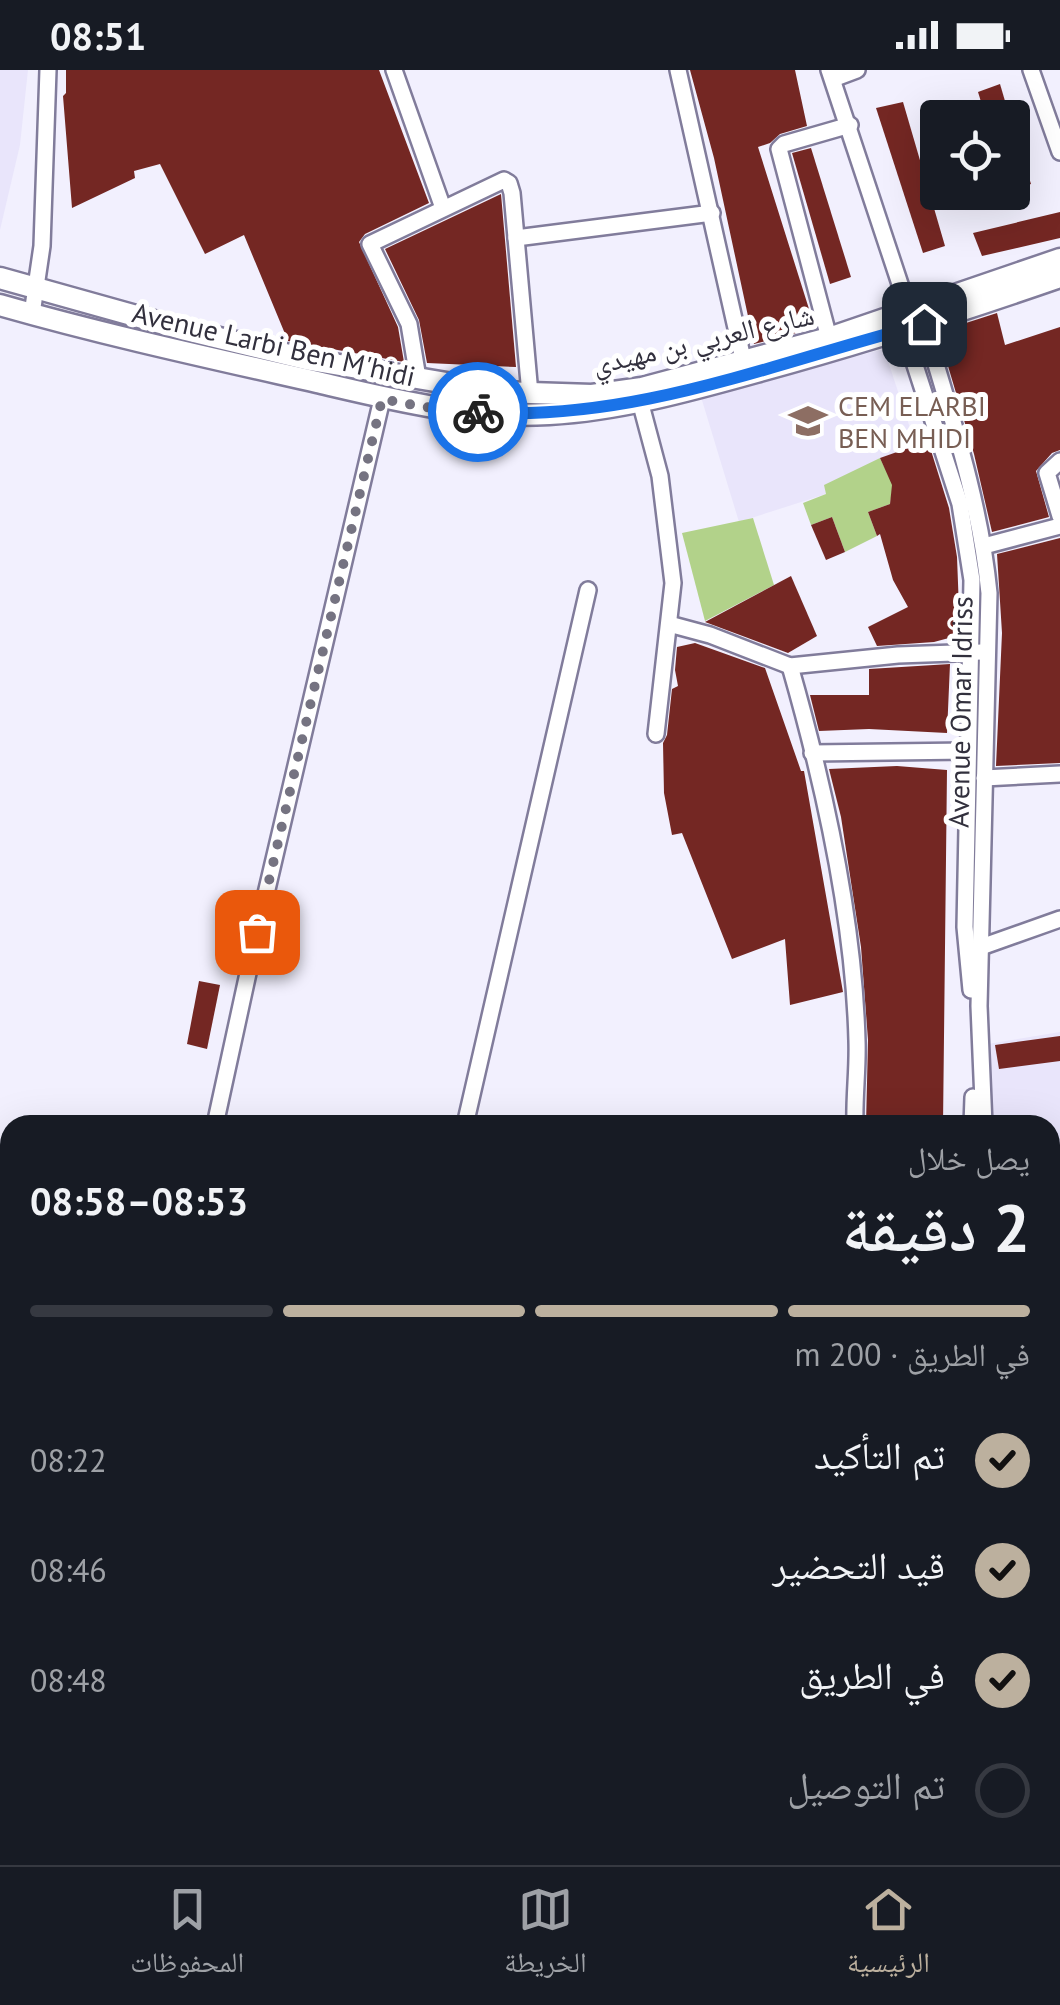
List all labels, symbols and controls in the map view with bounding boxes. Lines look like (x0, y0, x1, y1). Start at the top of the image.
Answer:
text: 08:51 (50, 11, 146, 60)
map controls (920, 100, 1030, 210)
button: locate (920, 100, 1030, 210)
pin (882, 282, 967, 367)
street label: Avenue Larbi Ben M'hidi (129, 293, 419, 395)
street label: شارع العربي بن مهيدي (589, 296, 819, 387)
icon: home (897, 297, 952, 352)
courier (428, 362, 528, 462)
icon: bike (451, 385, 506, 440)
place label: CEM ELARBI BEN MHIDI (838, 387, 986, 456)
school or university icon: CEM ELARBI BEN MHIDI (787, 400, 829, 442)
street label: Avenue Omar Idriss (939, 596, 981, 828)
pin (215, 890, 300, 975)
icon: bag (230, 905, 285, 960)
text: يصل خلال (908, 1137, 1030, 1179)
text: 08:53–08:58 (30, 1176, 248, 1225)
text: 2 دقيقة (842, 1185, 1030, 1269)
text: في الطريق · 200 m (795, 1333, 1030, 1375)
text: تم التأكيد (814, 1430, 945, 1479)
icon: check (975, 1433, 1030, 1488)
text: 08:22 (30, 1439, 107, 1481)
text: قيد التحضير (773, 1540, 945, 1589)
icon: check (975, 1543, 1030, 1598)
text: 08:46 (30, 1549, 107, 1591)
text: في الطريق (799, 1650, 945, 1699)
icon: check (975, 1653, 1030, 1708)
text: 08:48 (30, 1659, 107, 1701)
text: تم التوصيل (787, 1760, 945, 1809)
tab: المحفوظات (130, 1882, 244, 1990)
tab: الخريطة (504, 1882, 587, 1990)
tab: الرئيسية (847, 1882, 930, 1990)

